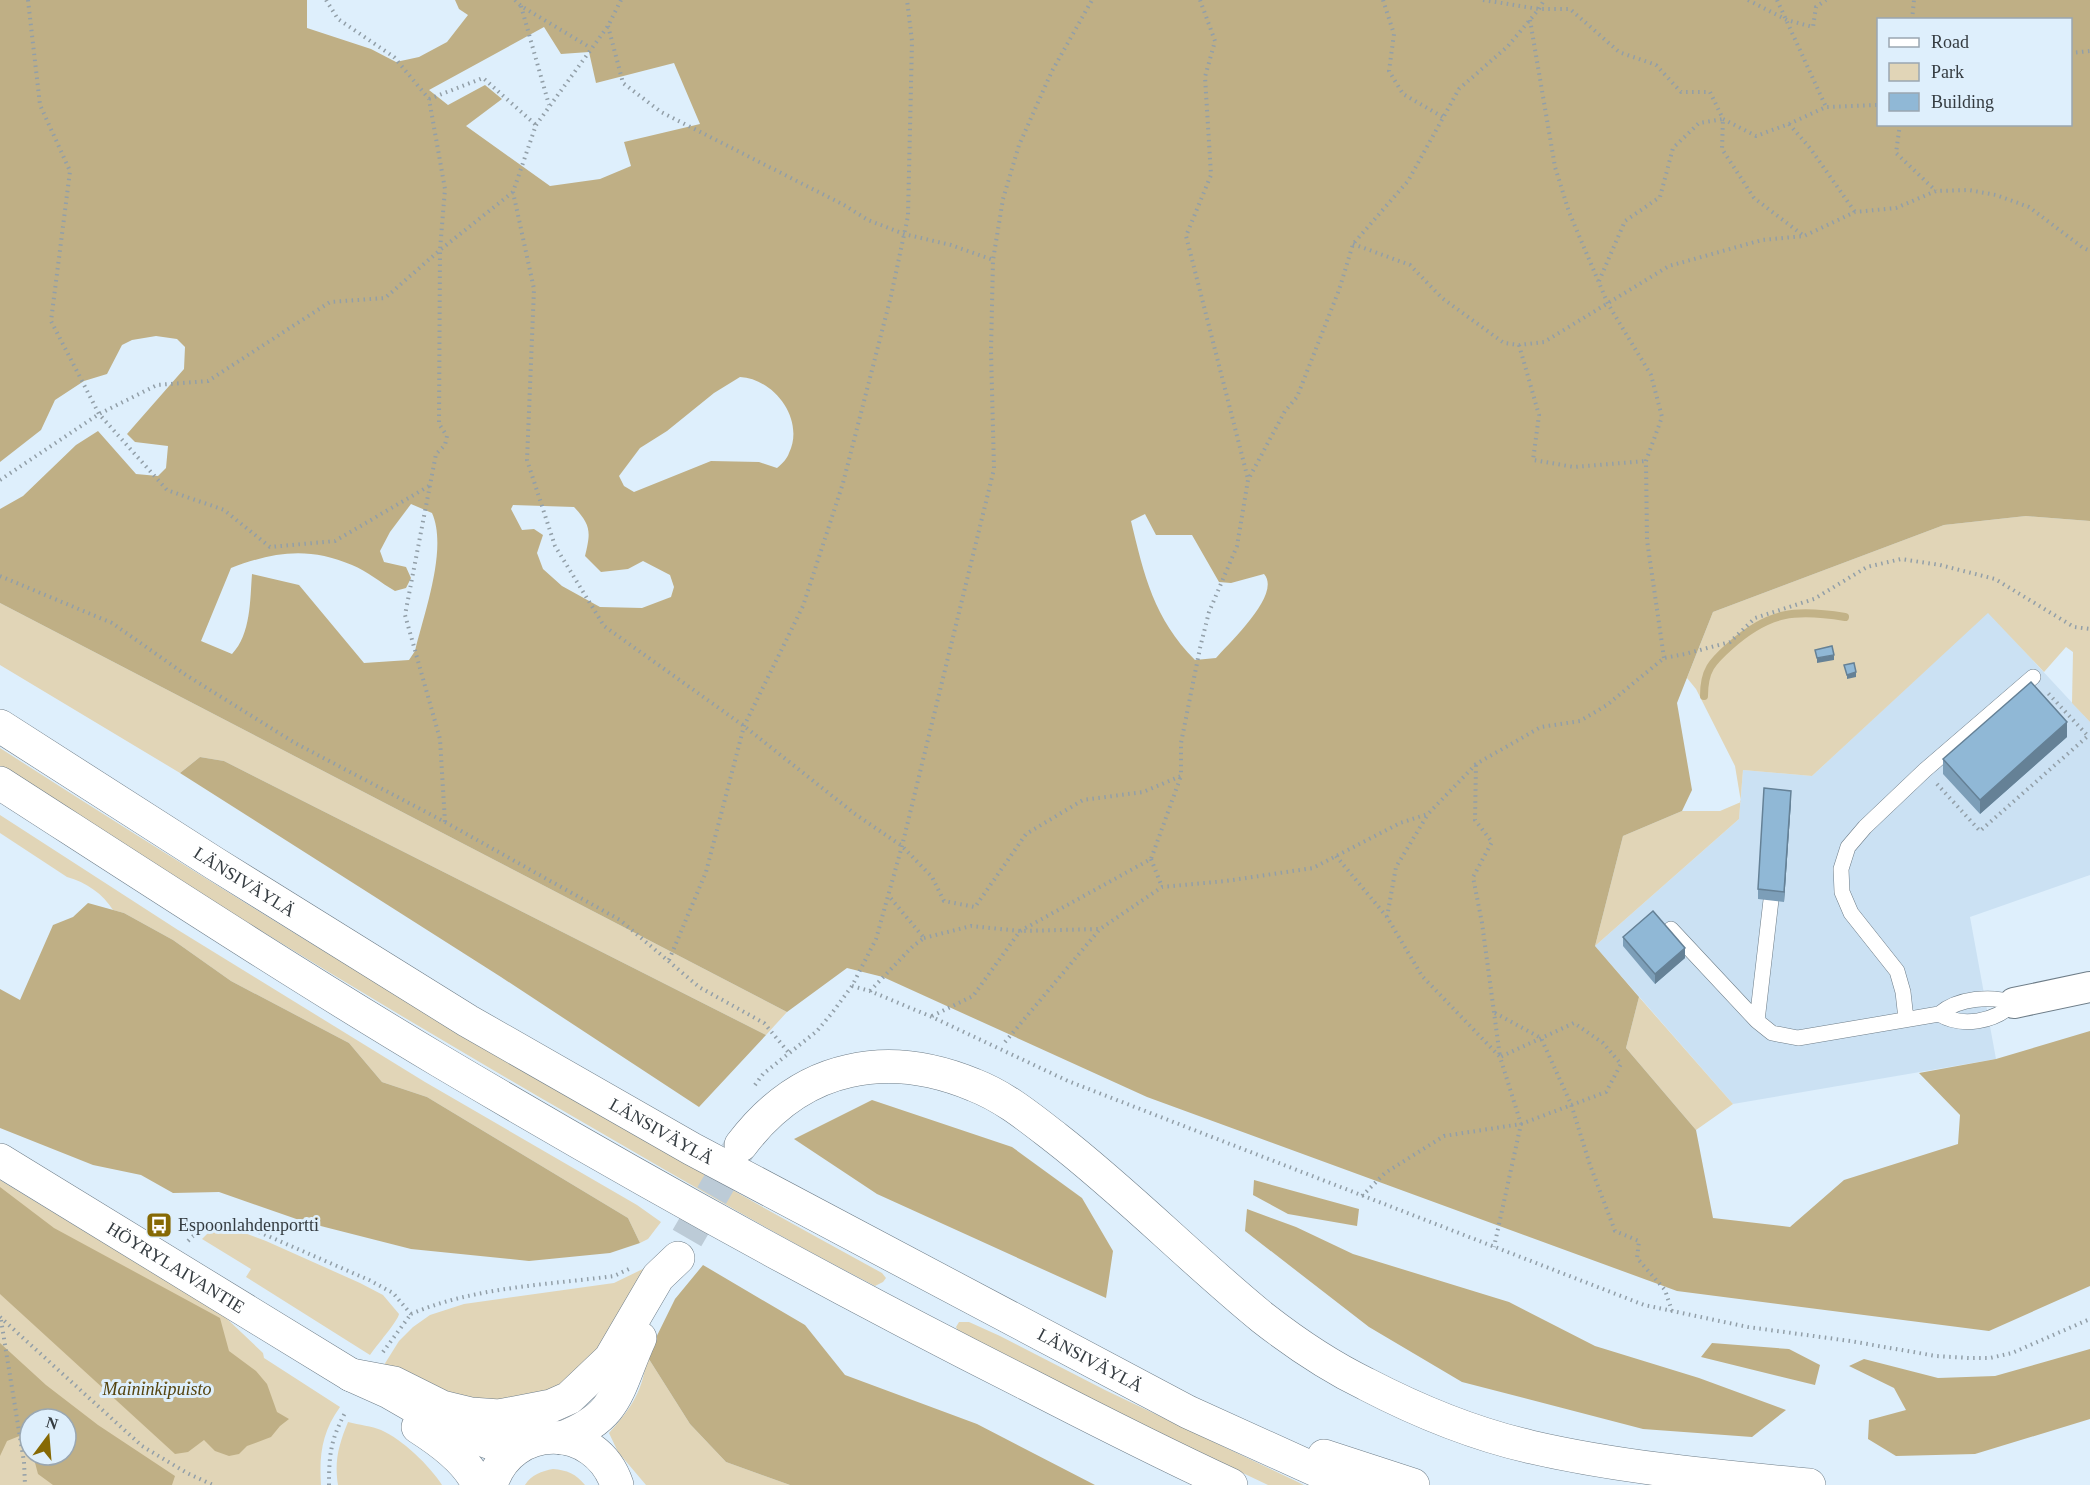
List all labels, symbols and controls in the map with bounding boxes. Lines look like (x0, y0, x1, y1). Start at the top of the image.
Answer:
legend (1877, 18, 2072, 126)
text: Road (1931, 32, 1969, 52)
text: Park (1931, 62, 1964, 82)
text: Building (1931, 92, 1994, 112)
street label: LÄNSIVÄYLÄ (190, 843, 299, 921)
street label: LÄNSIVÄYLÄ (606, 1094, 717, 1169)
bus stop icon: Espoonlahdenportti (144, 1210, 174, 1240)
place label: Espoonlahdenportti (178, 1215, 319, 1235)
street label: HÖYRYLAIVANTIE (103, 1218, 248, 1317)
street label: LÄNSIVÄYLÄ (1034, 1324, 1146, 1396)
park label: Maininkipuisto (102, 1379, 212, 1399)
north arrow (18, 1407, 78, 1467)
text: N (44, 1413, 60, 1433)

